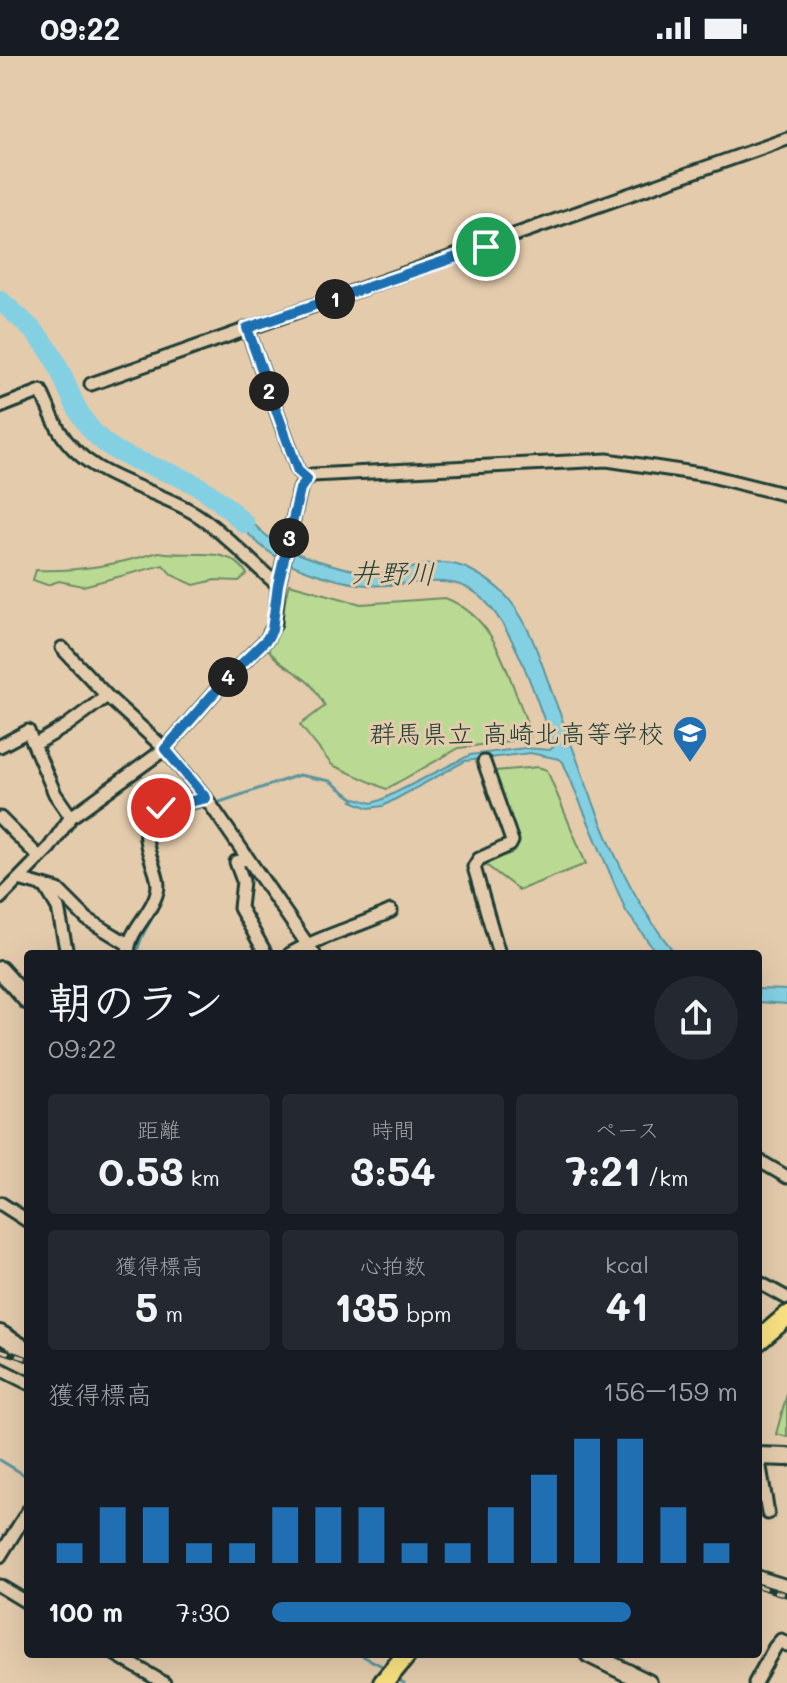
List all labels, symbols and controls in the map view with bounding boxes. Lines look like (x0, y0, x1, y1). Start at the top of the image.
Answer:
text: 09:22 (40, 8, 120, 48)
pin (452, 213, 520, 281)
icon: arrive (464, 225, 508, 269)
pin: 1 (315, 279, 355, 319)
text: 1 (330, 284, 340, 313)
pin: 2 (249, 371, 289, 411)
text: 2 (263, 376, 275, 405)
pin: 3 (269, 518, 309, 558)
text: 3 (282, 523, 296, 552)
water label: 井野川 (351, 553, 435, 591)
pin: 4 (208, 657, 248, 697)
text: 4 (221, 662, 235, 691)
school or university icon: 群馬県立 高崎北高等学校 (671, 714, 709, 764)
place label: 群馬県立 高崎北高等学校 (370, 716, 664, 750)
pin (127, 774, 195, 842)
icon: check (139, 786, 183, 830)
text: 朝のラン (48, 972, 224, 1029)
button: share (654, 976, 738, 1060)
text: 09:22 (48, 1031, 116, 1065)
text: 距離 (137, 1115, 181, 1144)
text: 時間 (371, 1115, 415, 1144)
text: ペース (595, 1115, 659, 1144)
text: 0.53 (98, 1144, 184, 1196)
text: 3:54 (350, 1144, 436, 1196)
text: 7:21 (566, 1144, 641, 1196)
text: km (184, 1163, 220, 1192)
text: /km (641, 1163, 688, 1192)
text: kcal (605, 1250, 649, 1279)
text: 獲得標高 (115, 1251, 203, 1280)
text: 心拍数 (360, 1251, 426, 1280)
text: 41 (605, 1279, 649, 1331)
text: 5 (135, 1280, 158, 1332)
text: 135 (334, 1280, 399, 1332)
text: m (158, 1299, 183, 1328)
text: bpm (399, 1299, 452, 1328)
text: 156–159 m (603, 1374, 738, 1408)
text: 獲得標高 (48, 1377, 152, 1411)
text: 100 m (48, 1595, 123, 1629)
text: 7:30 (176, 1595, 230, 1629)

